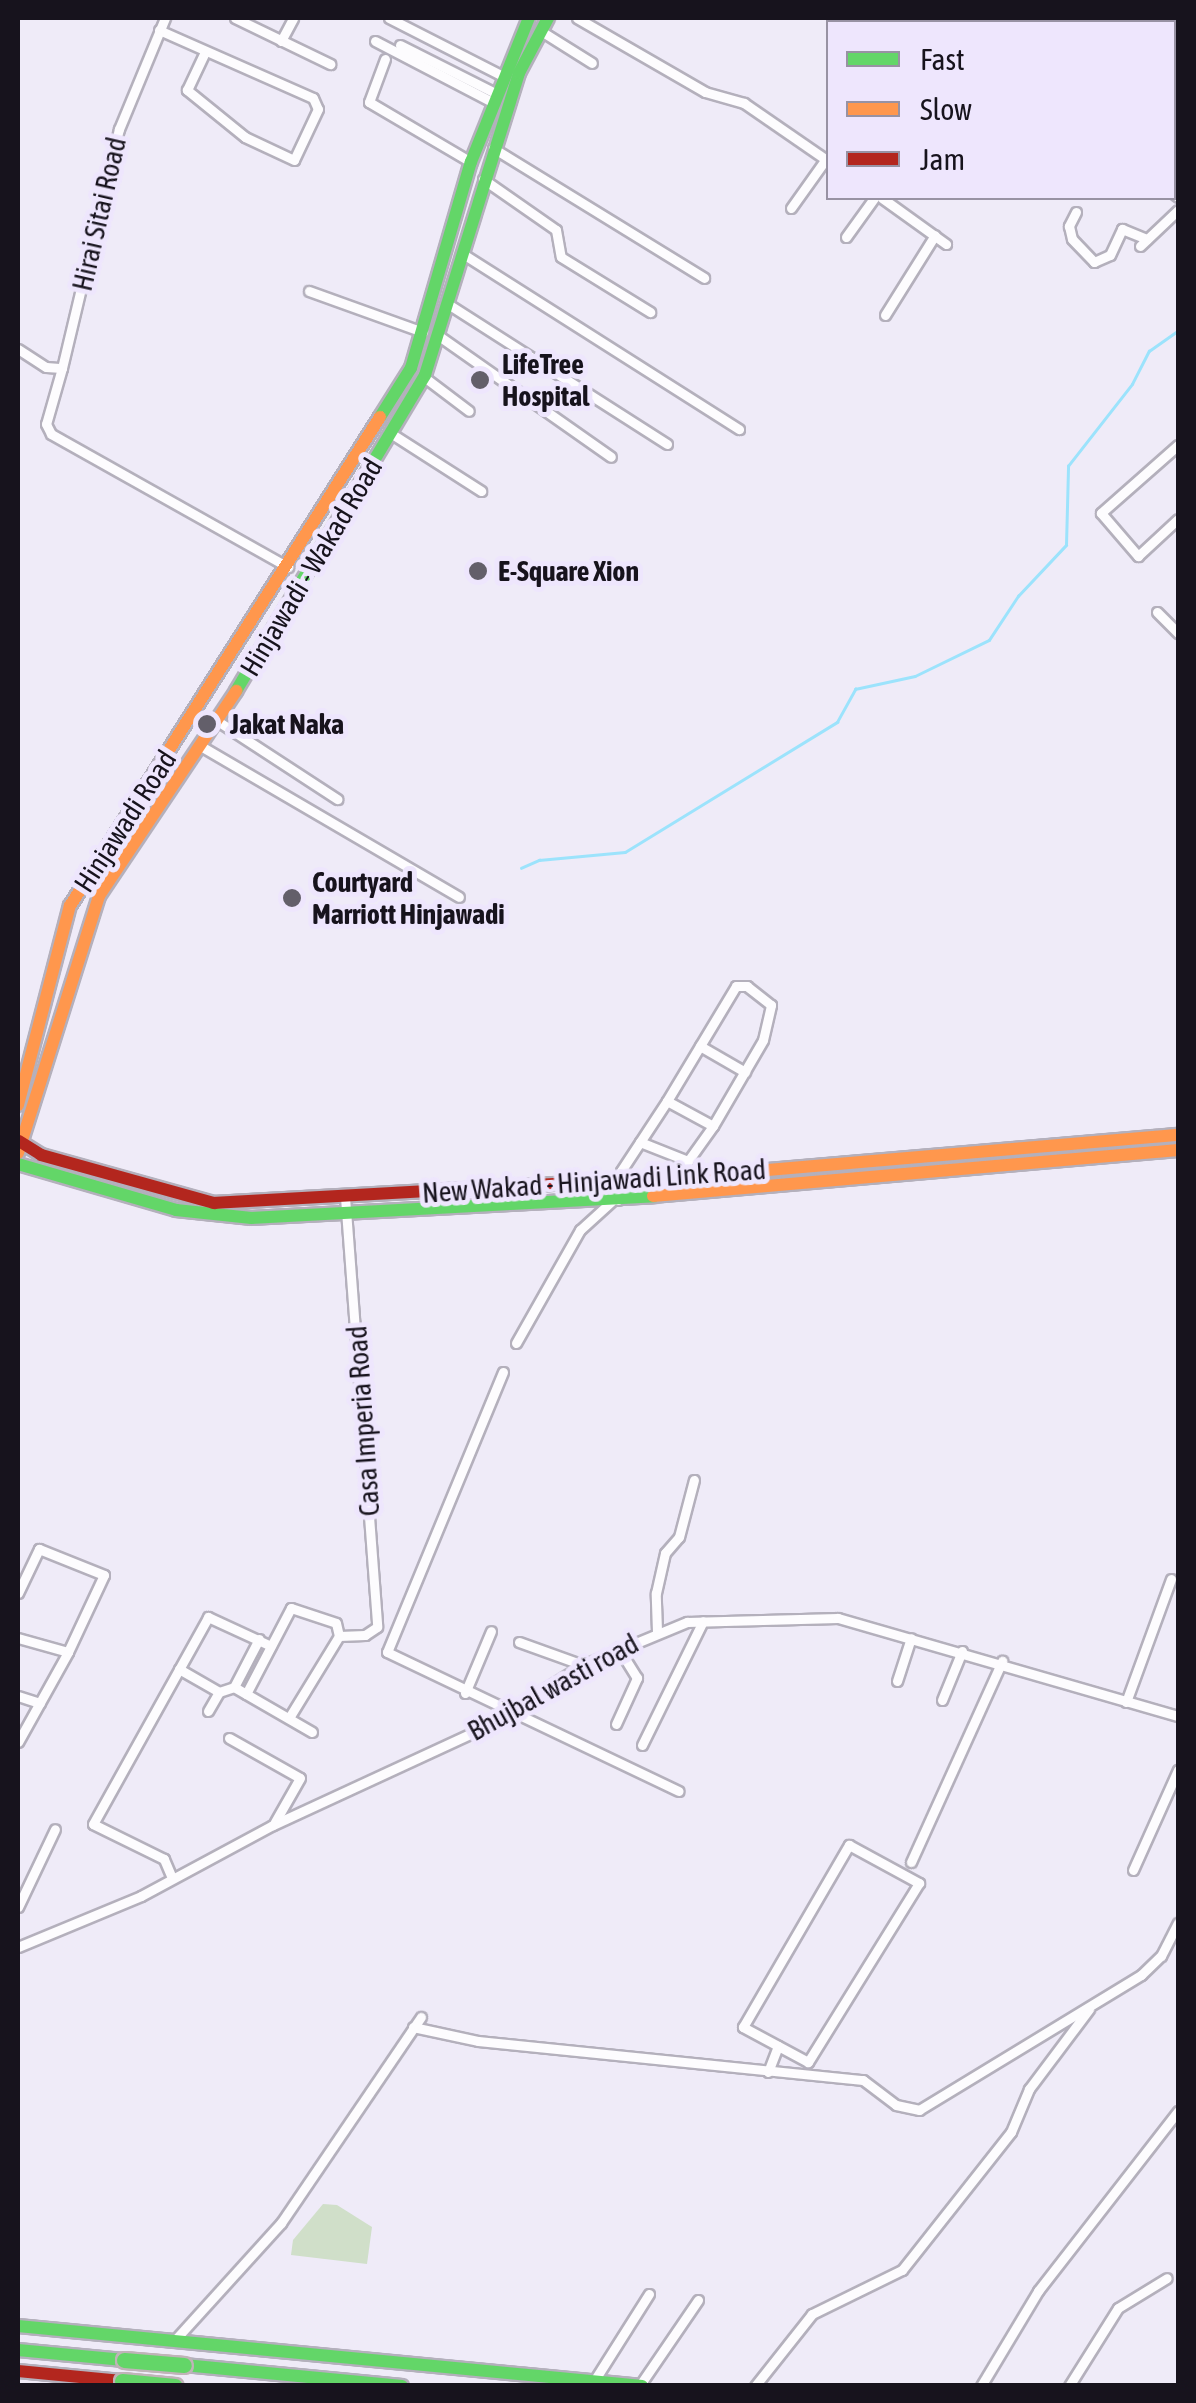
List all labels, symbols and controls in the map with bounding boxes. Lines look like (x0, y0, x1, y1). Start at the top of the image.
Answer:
legend (826, 20, 1176, 200)
text: Fast (920, 42, 965, 76)
text: Slow (920, 92, 972, 126)
street label: Hirai Sitai Road (65, 134, 133, 294)
text: Jam (920, 142, 965, 176)
place label: LifeTree Hospital (502, 347, 590, 413)
marker: LifeTree Hospital (467, 367, 493, 393)
street label: Hinjawadi - Wakad Road (233, 452, 389, 682)
place label: E-Square Xion (498, 554, 639, 588)
marker: E-Square Xion (467, 560, 489, 582)
place label: Jakat Naka (230, 707, 344, 741)
marker: Jakat Naka (194, 711, 220, 737)
street label: Hinjawadi Road (67, 744, 183, 898)
place label: Courtyard Marriott Hinjawadi (312, 865, 505, 931)
marker: Courtyard Marriott Hinjawadi (281, 887, 303, 909)
street label: New Wakad - Hinjawadi Link Road (421, 1152, 767, 1210)
street label: Casa Imperia Road (340, 1325, 386, 1517)
street label: Bhujbal wasti road (462, 1626, 644, 1748)

